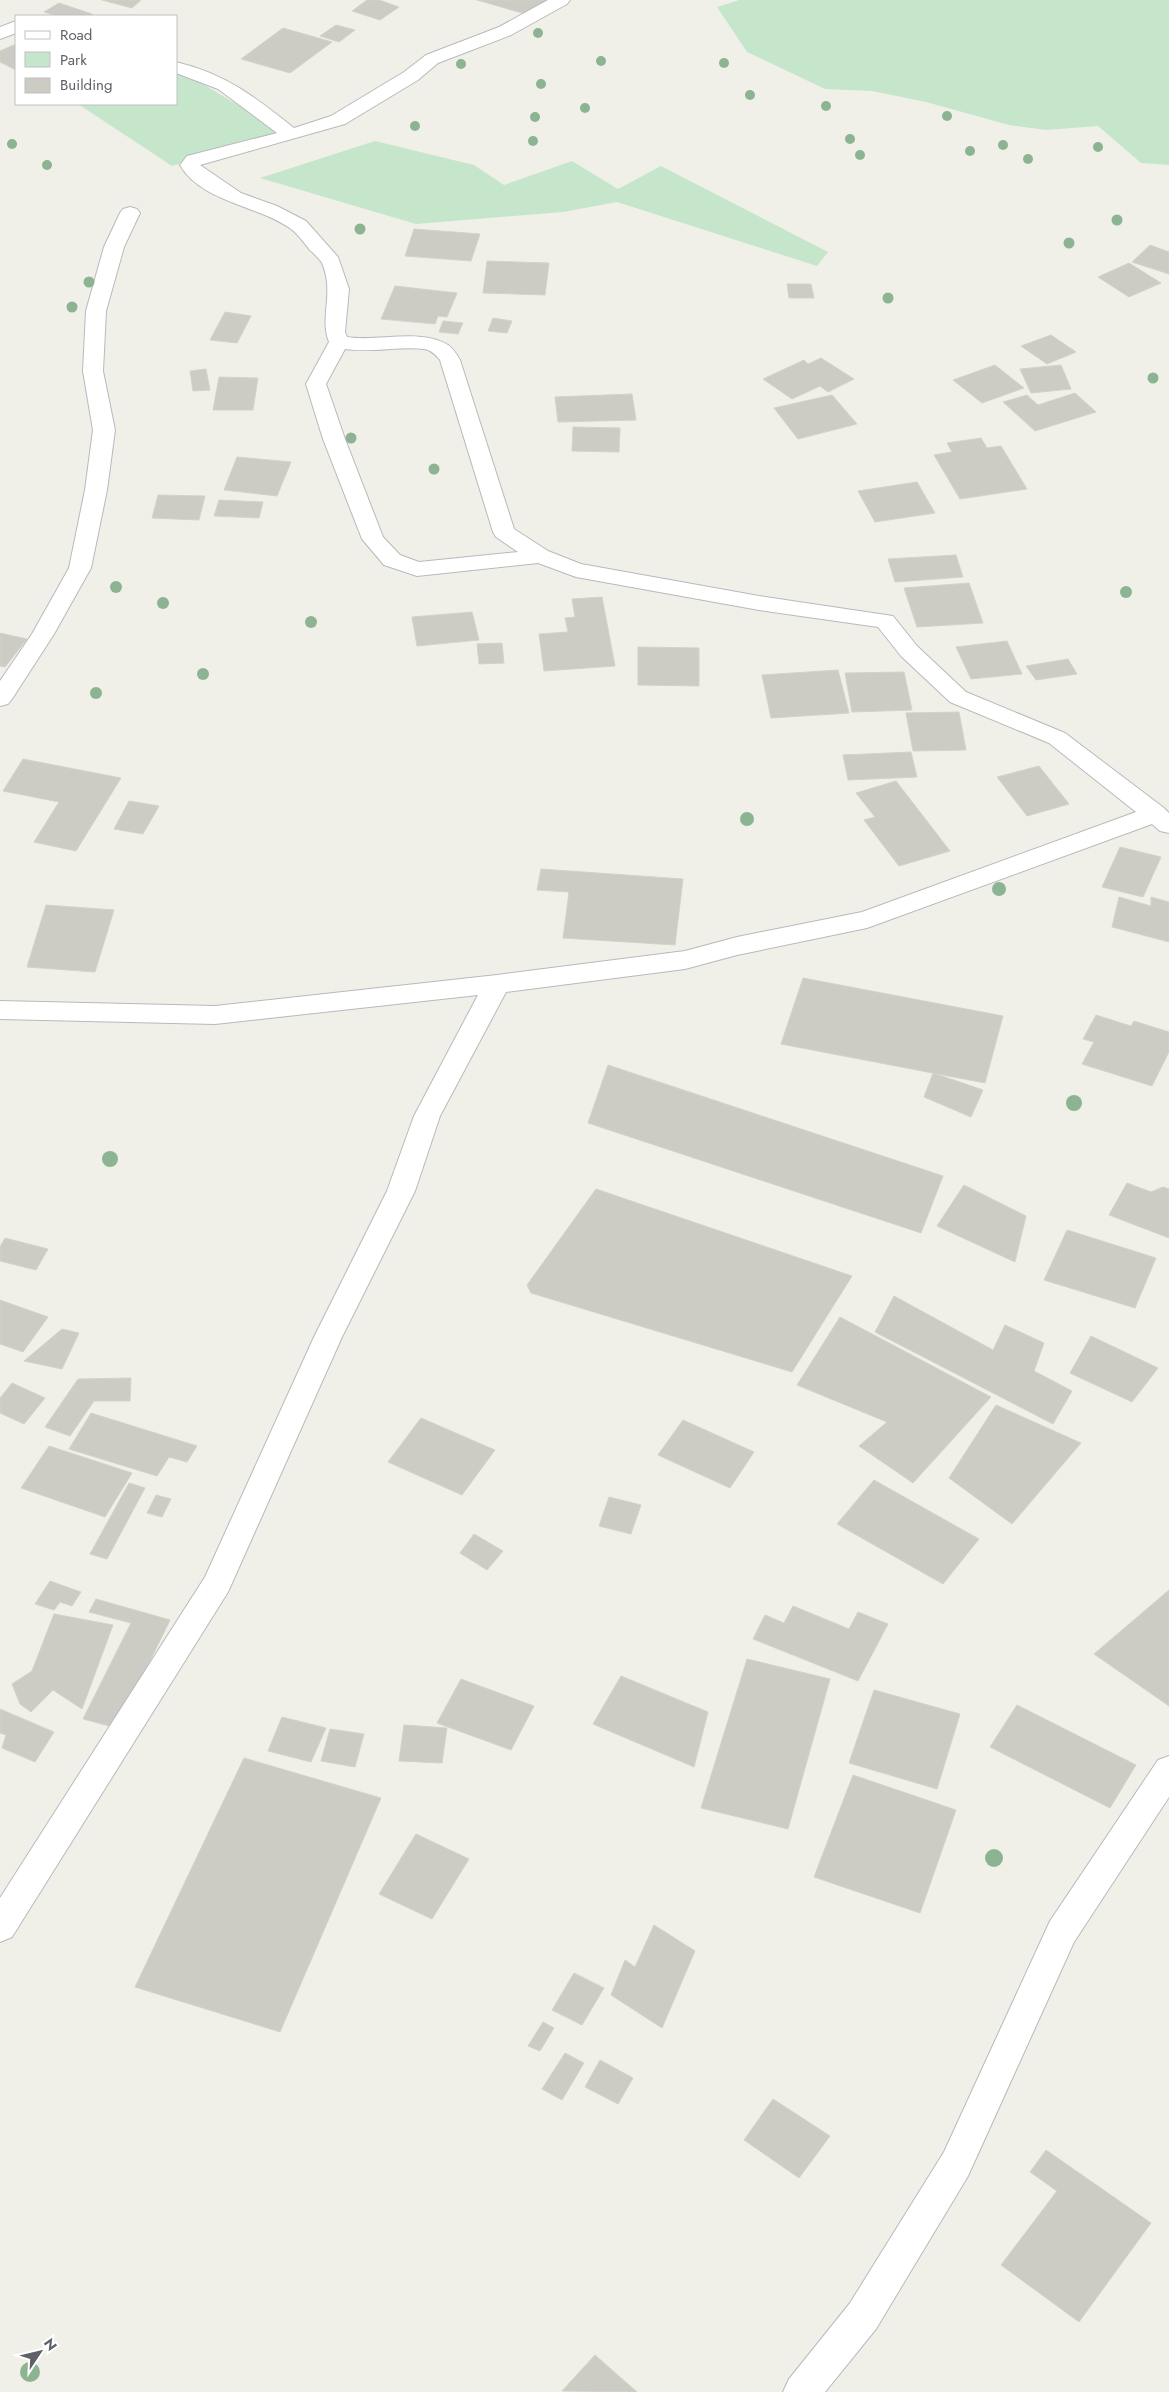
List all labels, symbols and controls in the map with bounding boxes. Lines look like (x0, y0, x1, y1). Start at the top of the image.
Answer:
legend (15, 15, 178, 105)
text: Road (60, 24, 92, 46)
text: Park (60, 49, 87, 71)
text: Building (60, 74, 112, 96)
north arrow (15, 2327, 65, 2377)
text: N (39, 2334, 62, 2355)

